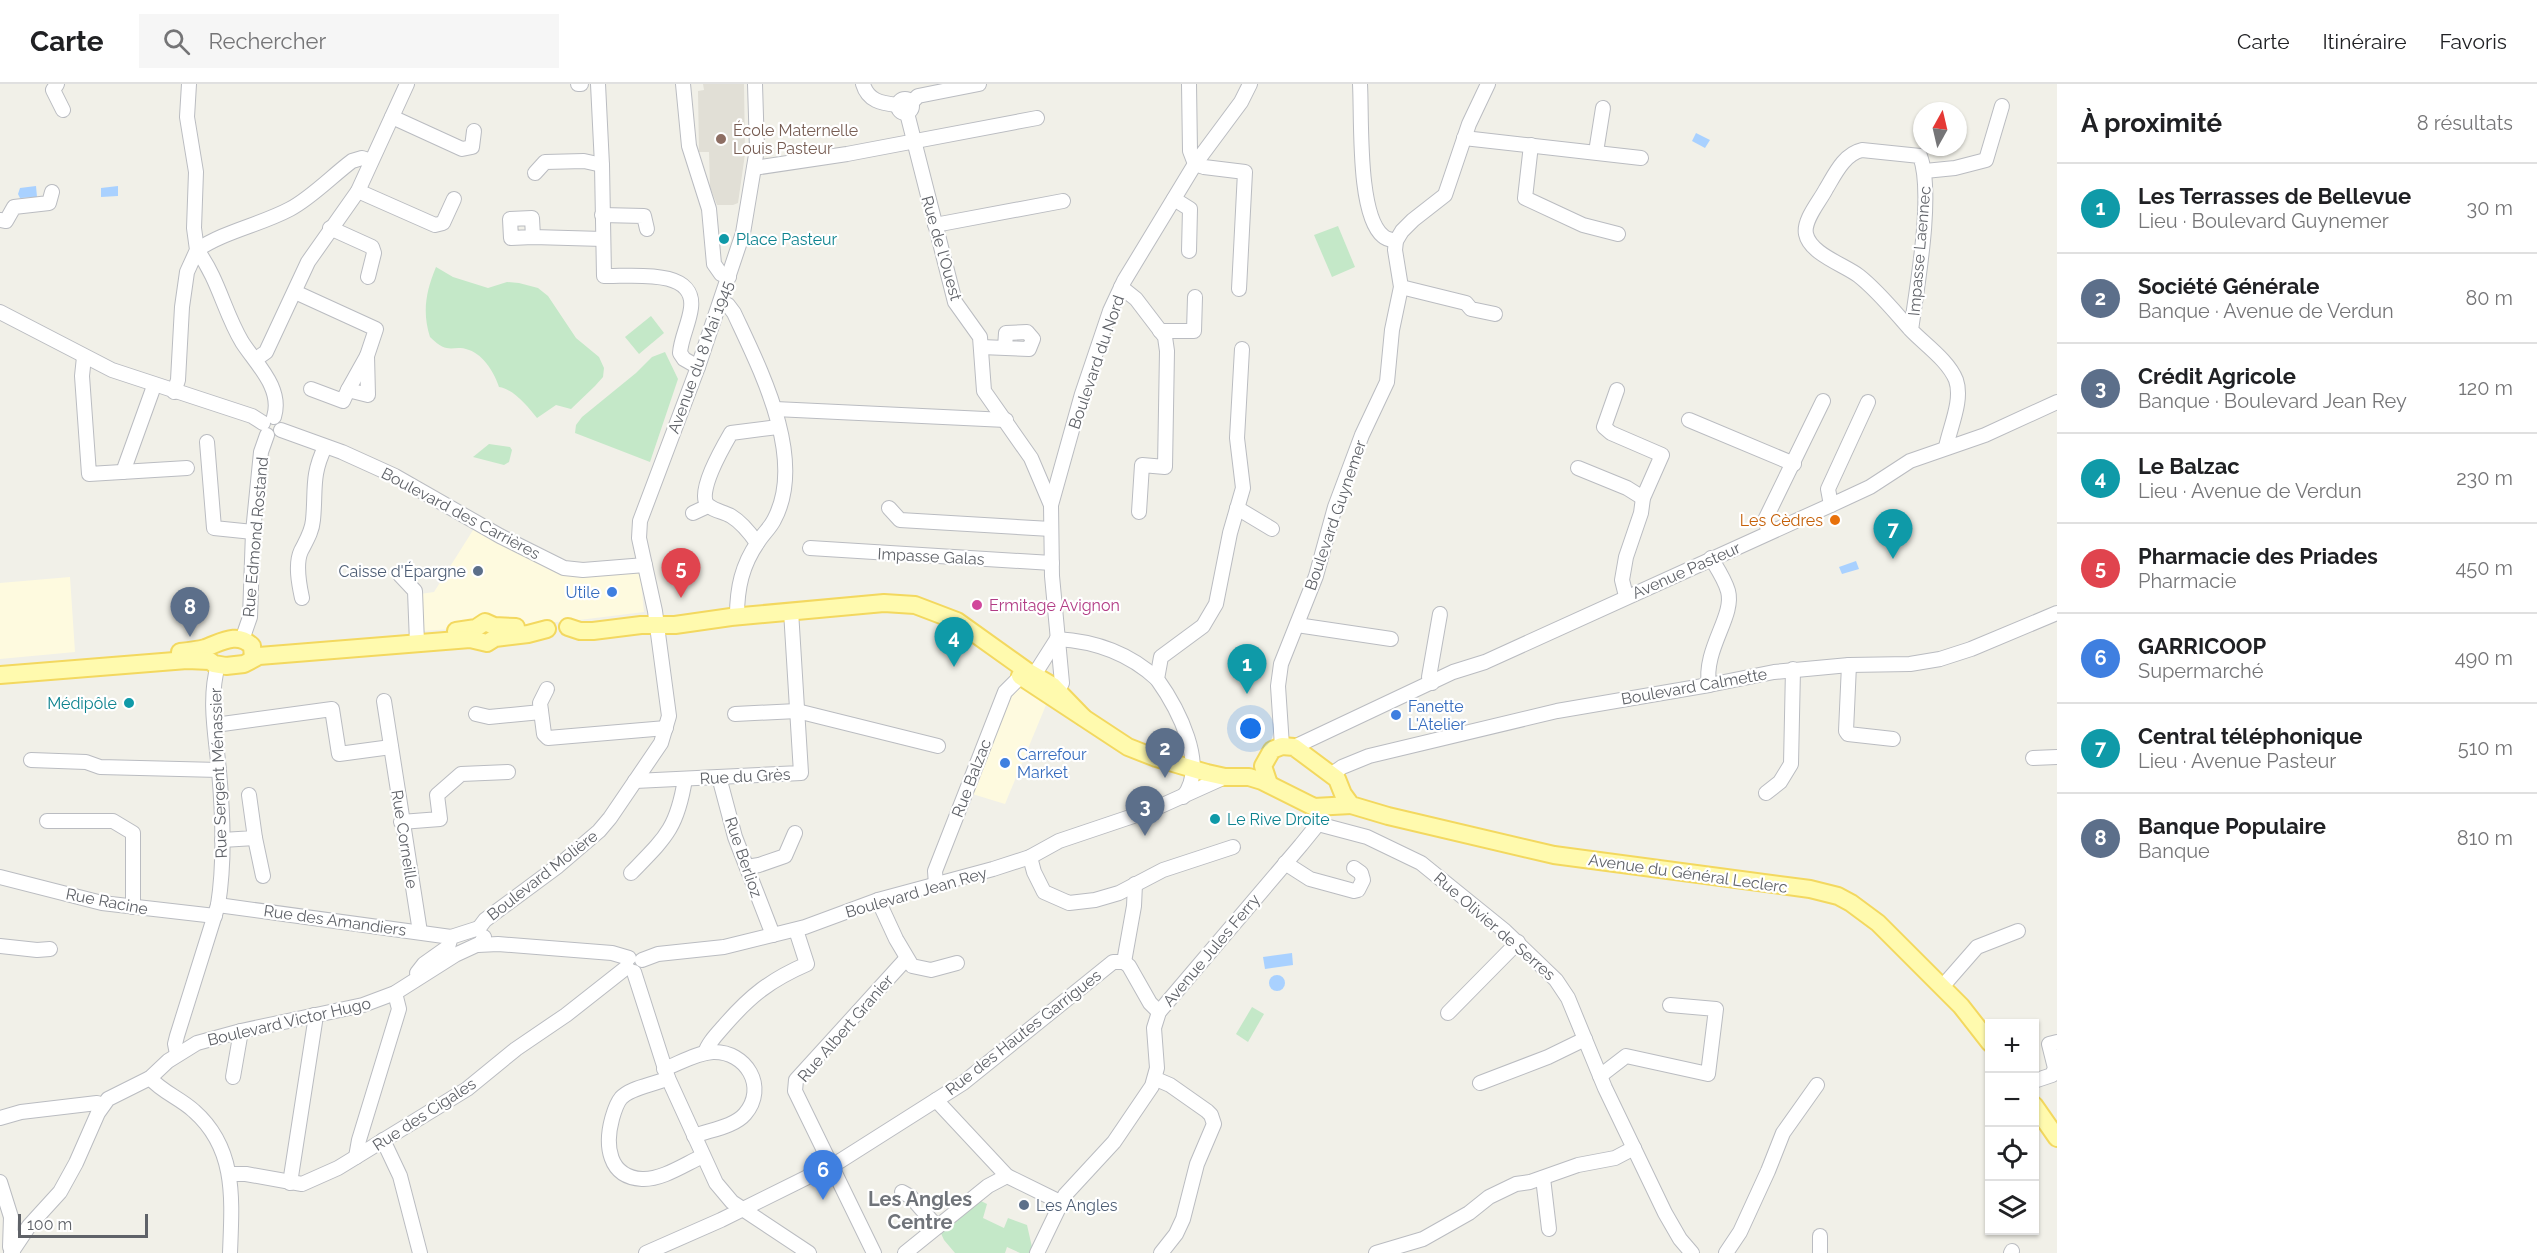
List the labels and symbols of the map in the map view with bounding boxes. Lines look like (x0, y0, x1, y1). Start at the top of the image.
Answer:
north arrow (1913, 102, 1967, 156)
place label: École Maternelle Louis Pasteur (733, 120, 858, 158)
marker: École Maternelle Louis Pasteur (714, 132, 728, 146)
street label: Impasse Laennec (1904, 185, 1935, 317)
street label: Rue de l'Ouest (918, 194, 966, 303)
place label: Place Pasteur (736, 230, 838, 249)
marker: Place Pasteur (717, 232, 731, 246)
street label: Avenue du 8 Mai 1945 (664, 278, 737, 436)
street label: Boulevard du Nord (1065, 293, 1128, 432)
street label: Boulevard Guynemer (1301, 437, 1370, 593)
street label: Rue Edmond Rostand (239, 456, 272, 618)
street label: Boulevard des Carrières (378, 463, 544, 564)
pin: 7 (1874, 510, 1912, 559)
place label: Les Cèdres (1740, 511, 1823, 530)
marker: Les Cèdres (1828, 513, 1842, 527)
street label: Avenue Pasteur (1629, 538, 1744, 603)
street label: Impasse Galas (877, 544, 985, 569)
pin: 5 (662, 548, 700, 598)
place label: Caisse d'Épargne (339, 561, 466, 581)
marker: Caisse d'Épargne (471, 564, 485, 578)
place label: Utile (565, 583, 600, 602)
marker: Utile (605, 585, 619, 599)
pin: 8 (170, 588, 210, 637)
place label: Ermitage Avignon (989, 596, 1120, 615)
marker: Ermitage Avignon (970, 598, 984, 612)
pin: 4 (934, 618, 974, 667)
pin: 1 (1228, 644, 1266, 694)
street label: Boulevard Calmette (1620, 664, 1768, 709)
street label: Rue Sergent Ménassier (206, 687, 231, 859)
place label: Médipôle (47, 694, 117, 713)
marker: Médipôle (122, 696, 136, 710)
place label: Fanette L'Atelier (1408, 697, 1466, 734)
marker: Fanette L'Atelier (1389, 708, 1403, 722)
your location (1236, 714, 1265, 743)
pin: 2 (1146, 728, 1184, 778)
street label: Rue Balzac (948, 736, 995, 820)
place label: Carrefour Market (1017, 745, 1087, 782)
marker: Carrefour Market (998, 756, 1012, 770)
street label: Rue du Grès (699, 765, 791, 788)
pin: 3 (1126, 786, 1164, 836)
street label: Rue Corneille (387, 788, 422, 890)
place label: Le Rive Droite (1227, 810, 1330, 829)
marker: Le Rive Droite (1208, 812, 1222, 826)
street label: Rue Berlioz (721, 814, 766, 900)
street label: Boulevard Molière (483, 826, 601, 924)
street label: Avenue du Général Leclerc (1587, 850, 1789, 897)
street label: Boulevard Jean Rey (843, 863, 989, 922)
street label: Rue Olivier de Serres (1430, 869, 1559, 984)
street label: Rue Racine (64, 884, 150, 919)
street label: Avenue Jules Ferry (1159, 890, 1264, 1010)
street label: Rue des Amandiers (262, 901, 408, 940)
street label: Rue des Hautes Garrigues (942, 966, 1105, 1099)
street label: Rue Albert Granier (794, 971, 897, 1086)
street label: Boulevard Victor Hugo (206, 993, 373, 1050)
street label: Rue des Cigales (369, 1074, 480, 1155)
pin: 6 (804, 1150, 842, 1200)
district label: Les Angles Centre (868, 1187, 972, 1234)
place label: Les Angles (1036, 1196, 1118, 1215)
marker: Les Angles (1017, 1198, 1031, 1212)
scale bar (18, 1211, 148, 1238)

